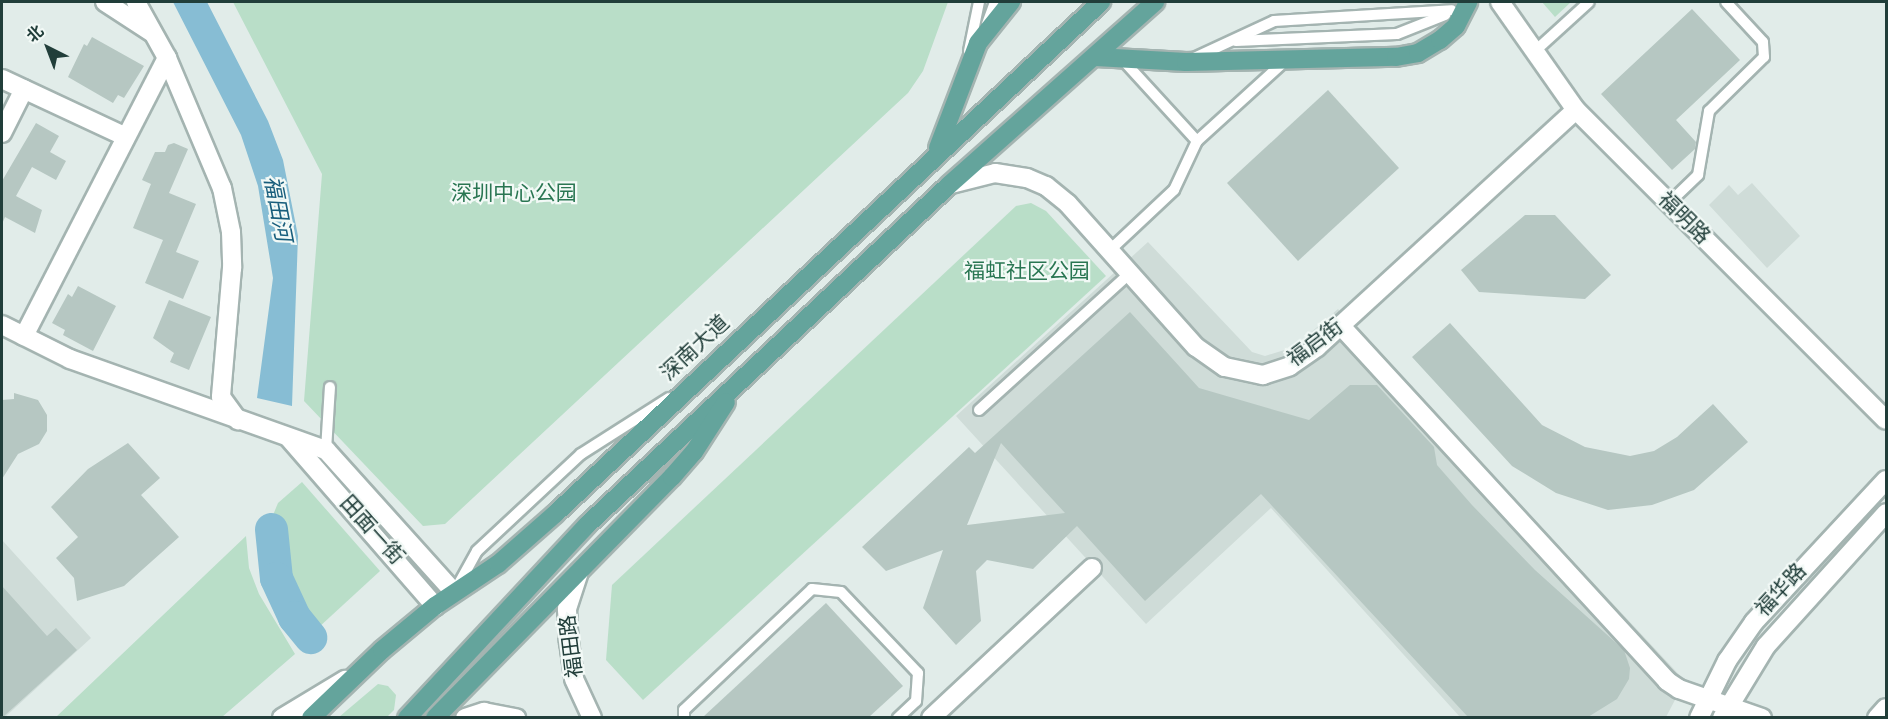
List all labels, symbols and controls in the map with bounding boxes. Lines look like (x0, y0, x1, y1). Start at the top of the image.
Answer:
north arrow (18, 18, 78, 78)
text: 北 (23, 22, 49, 47)
water label: 福田河 (257, 174, 295, 244)
park label: 深圳中心公园 (451, 182, 577, 208)
street label: 福明路 (1652, 188, 1714, 250)
park label: 福虹社区公园 (964, 260, 1090, 286)
street label: 深南大道 (657, 311, 735, 387)
street label: 福启街 (1283, 315, 1349, 373)
street label: 田面一街 (334, 491, 408, 571)
street label: 福华路 (1751, 559, 1813, 623)
street label: 福田路 (557, 613, 589, 679)

